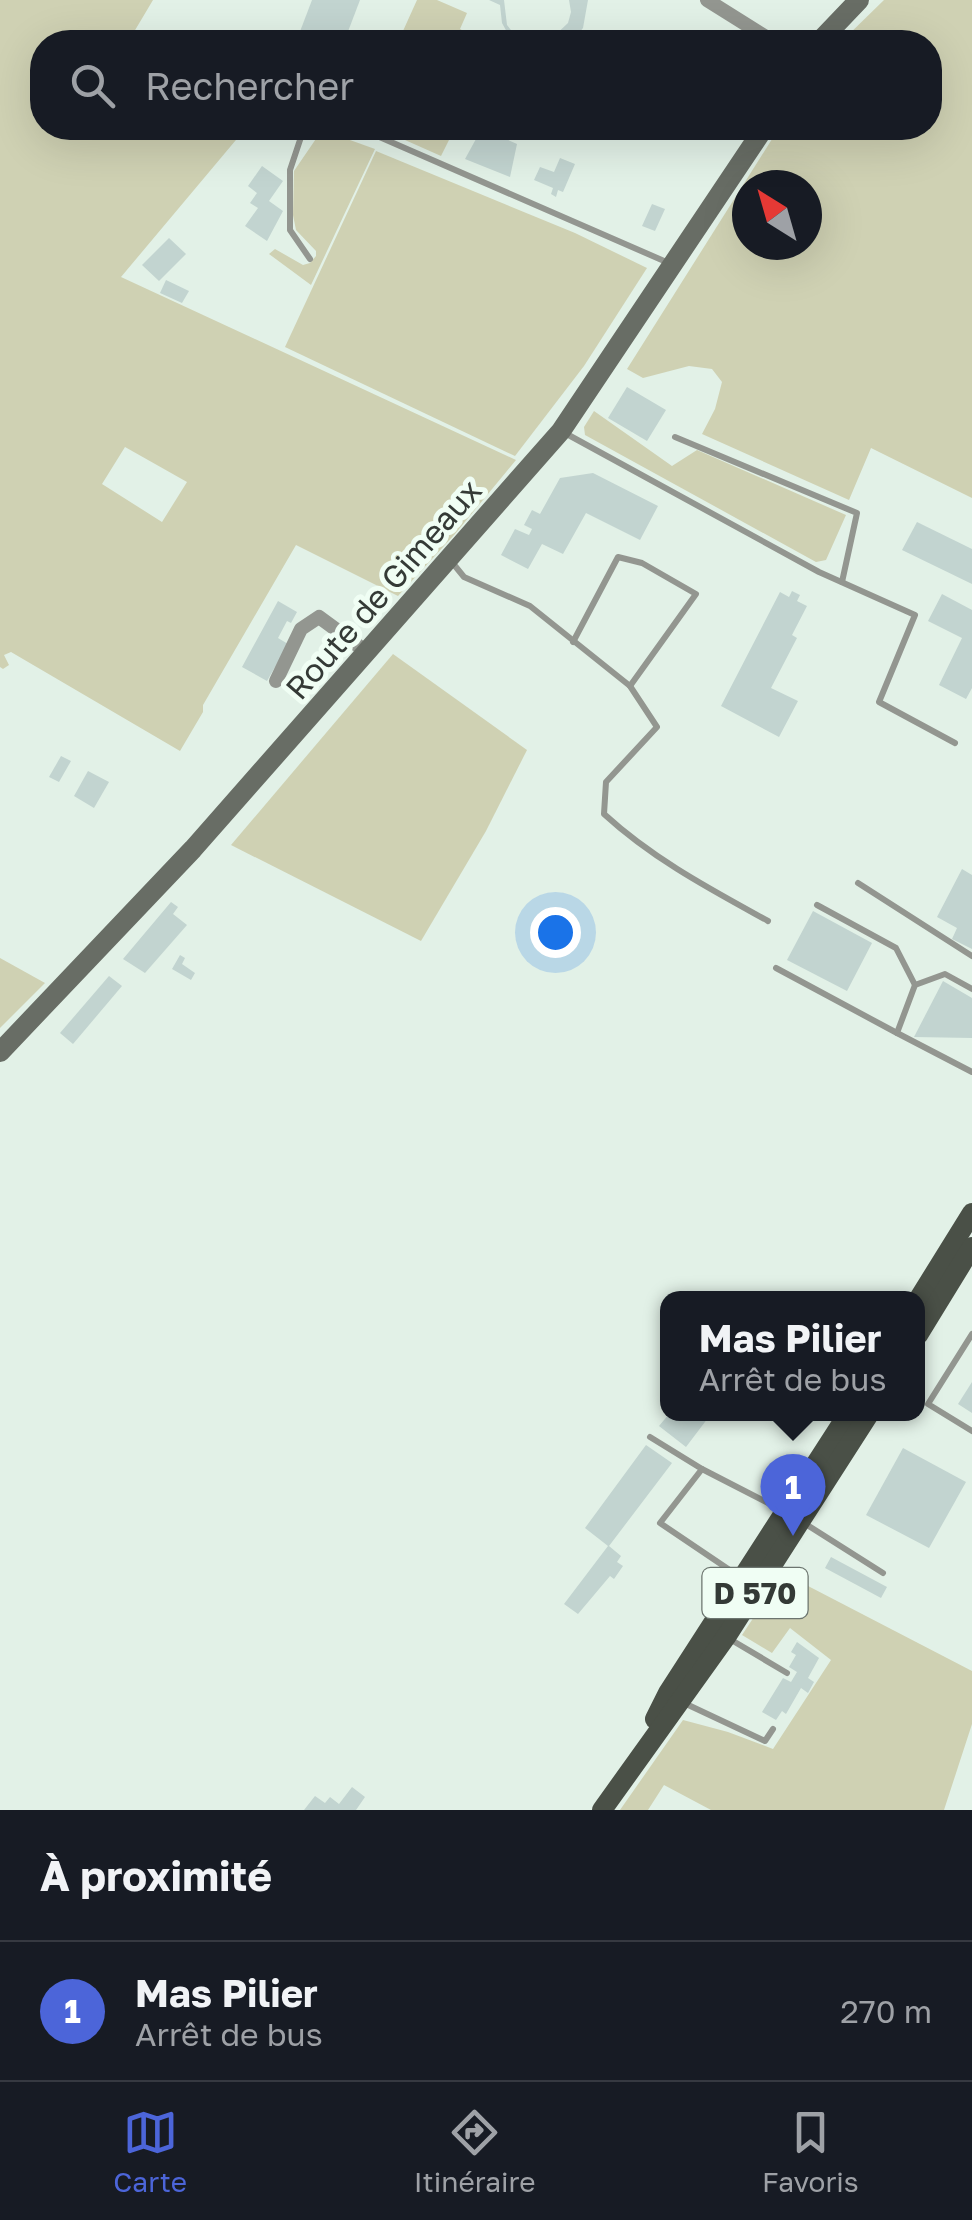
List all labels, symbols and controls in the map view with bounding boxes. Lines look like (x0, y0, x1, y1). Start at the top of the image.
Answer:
search box (30, 30, 942, 140)
icon: search (65, 58, 120, 113)
text: Rechercher (145, 63, 354, 108)
north arrow (732, 170, 822, 260)
street label: Route de Gimeaux (277, 471, 489, 707)
your location (530, 907, 581, 958)
popup (660, 1291, 925, 1421)
text: Mas Pilier (699, 1315, 882, 1360)
text: Arrêt de bus (699, 1360, 886, 1398)
pin: 1 (760, 1454, 826, 1536)
road number: D 570 (702, 1568, 808, 1618)
text: À proximité (40, 1850, 272, 1900)
text: Mas Pilier (135, 1970, 318, 2015)
text: 1 (64, 1992, 81, 2030)
text: 270 m (840, 1992, 932, 2030)
text: Arrêt de bus (135, 2015, 323, 2053)
tab: Carte (113, 2105, 187, 2198)
tab: Itinéraire (414, 2105, 536, 2198)
tab: Favoris (762, 2105, 859, 2198)

